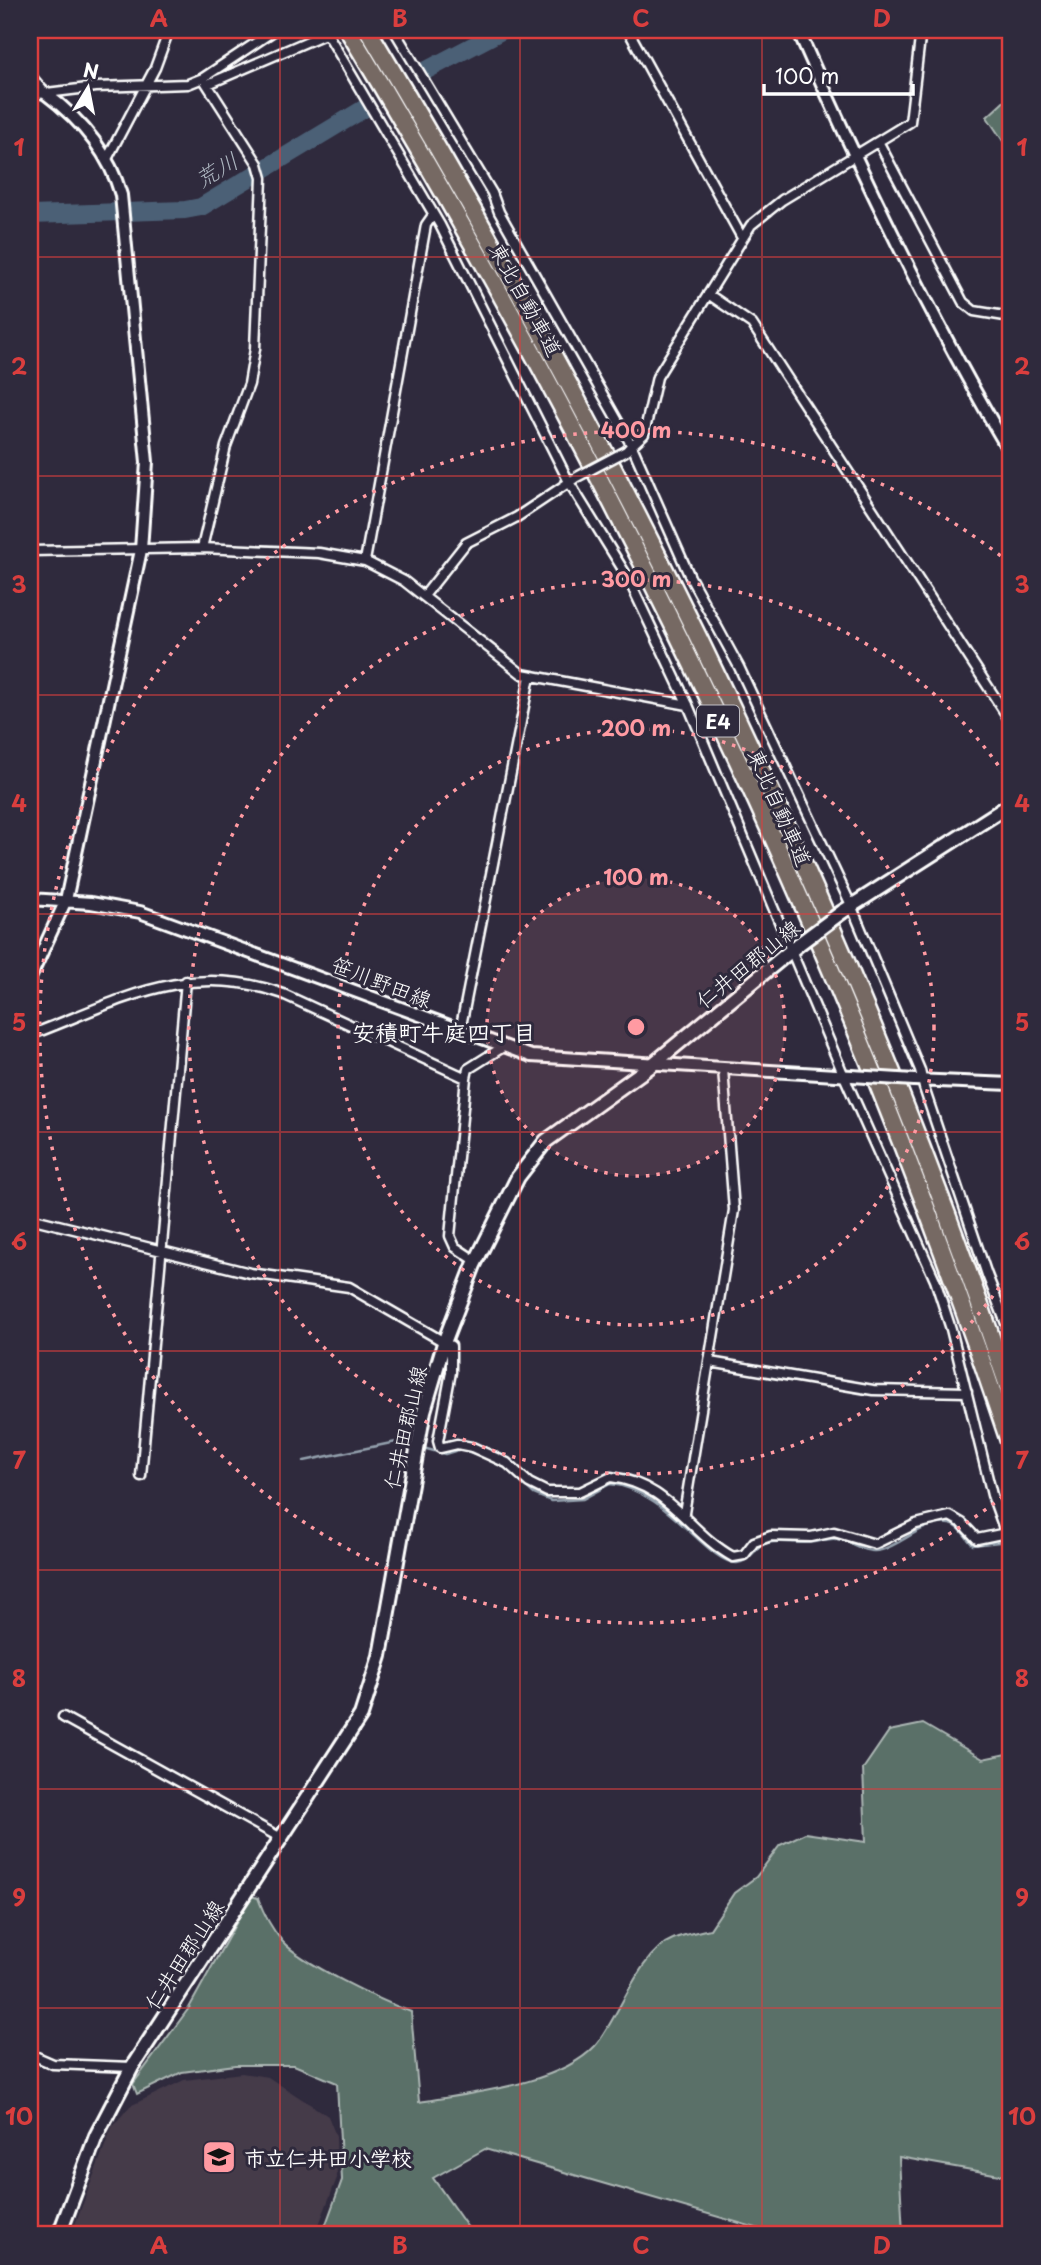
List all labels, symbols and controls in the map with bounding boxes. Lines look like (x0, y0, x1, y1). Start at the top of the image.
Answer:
text: A (150, 0, 168, 35)
text: B (392, 0, 408, 35)
text: C (632, 0, 650, 35)
text: D (873, 0, 891, 35)
north arrow (52, 52, 122, 122)
scale bar (764, 52, 913, 96)
text: N (81, 55, 101, 85)
text: 100 m (775, 59, 839, 91)
text: 1 (14, 129, 25, 164)
text: 1 (1017, 129, 1028, 164)
water label: 荒川 (187, 142, 245, 196)
street label: 東北自動車道 (482, 236, 572, 362)
text: 2 (11, 348, 27, 383)
text: 2 (1014, 348, 1030, 383)
text: 400 m (601, 413, 671, 445)
text: 300 m (601, 562, 671, 594)
text: 3 (11, 566, 27, 601)
text: 3 (1014, 566, 1030, 601)
road number: E4 (697, 706, 739, 736)
text: 200 m (601, 711, 671, 743)
street label: 東北自動車道 (741, 743, 821, 871)
text: 4 (11, 785, 27, 820)
text: 4 (1014, 785, 1030, 820)
text: 100 m (603, 860, 669, 892)
street label: 仁井田郡山線 (688, 911, 806, 1015)
street label: 笹川野田線 (327, 947, 437, 1015)
text: 5 (12, 1004, 26, 1039)
text: 5 (1015, 1004, 1029, 1039)
district label: 安積町牛庭四丁目 (352, 1014, 536, 1049)
centre of rings (624, 1015, 648, 1039)
text: 6 (11, 1223, 27, 1258)
text: 6 (1014, 1223, 1030, 1258)
street label: 仁井田郡山線 (374, 1362, 434, 1492)
text: 7 (12, 1442, 26, 1477)
text: 7 (1015, 1442, 1029, 1477)
text: 8 (12, 1660, 26, 1695)
text: 8 (1015, 1660, 1029, 1695)
text: 9 (12, 1879, 26, 1914)
text: 9 (1015, 1879, 1029, 1914)
street label: 仁井田郡山線 (135, 1892, 231, 2016)
text: 10 (5, 2098, 33, 2133)
text: 10 (1008, 2098, 1036, 2133)
school or university icon: 市立仁井田小学校 (200, 2138, 238, 2176)
place label: 市立仁井田小学校 (244, 2141, 412, 2173)
text: A (150, 2227, 168, 2262)
text: B (392, 2227, 408, 2262)
text: C (632, 2227, 650, 2262)
text: D (873, 2227, 891, 2262)

